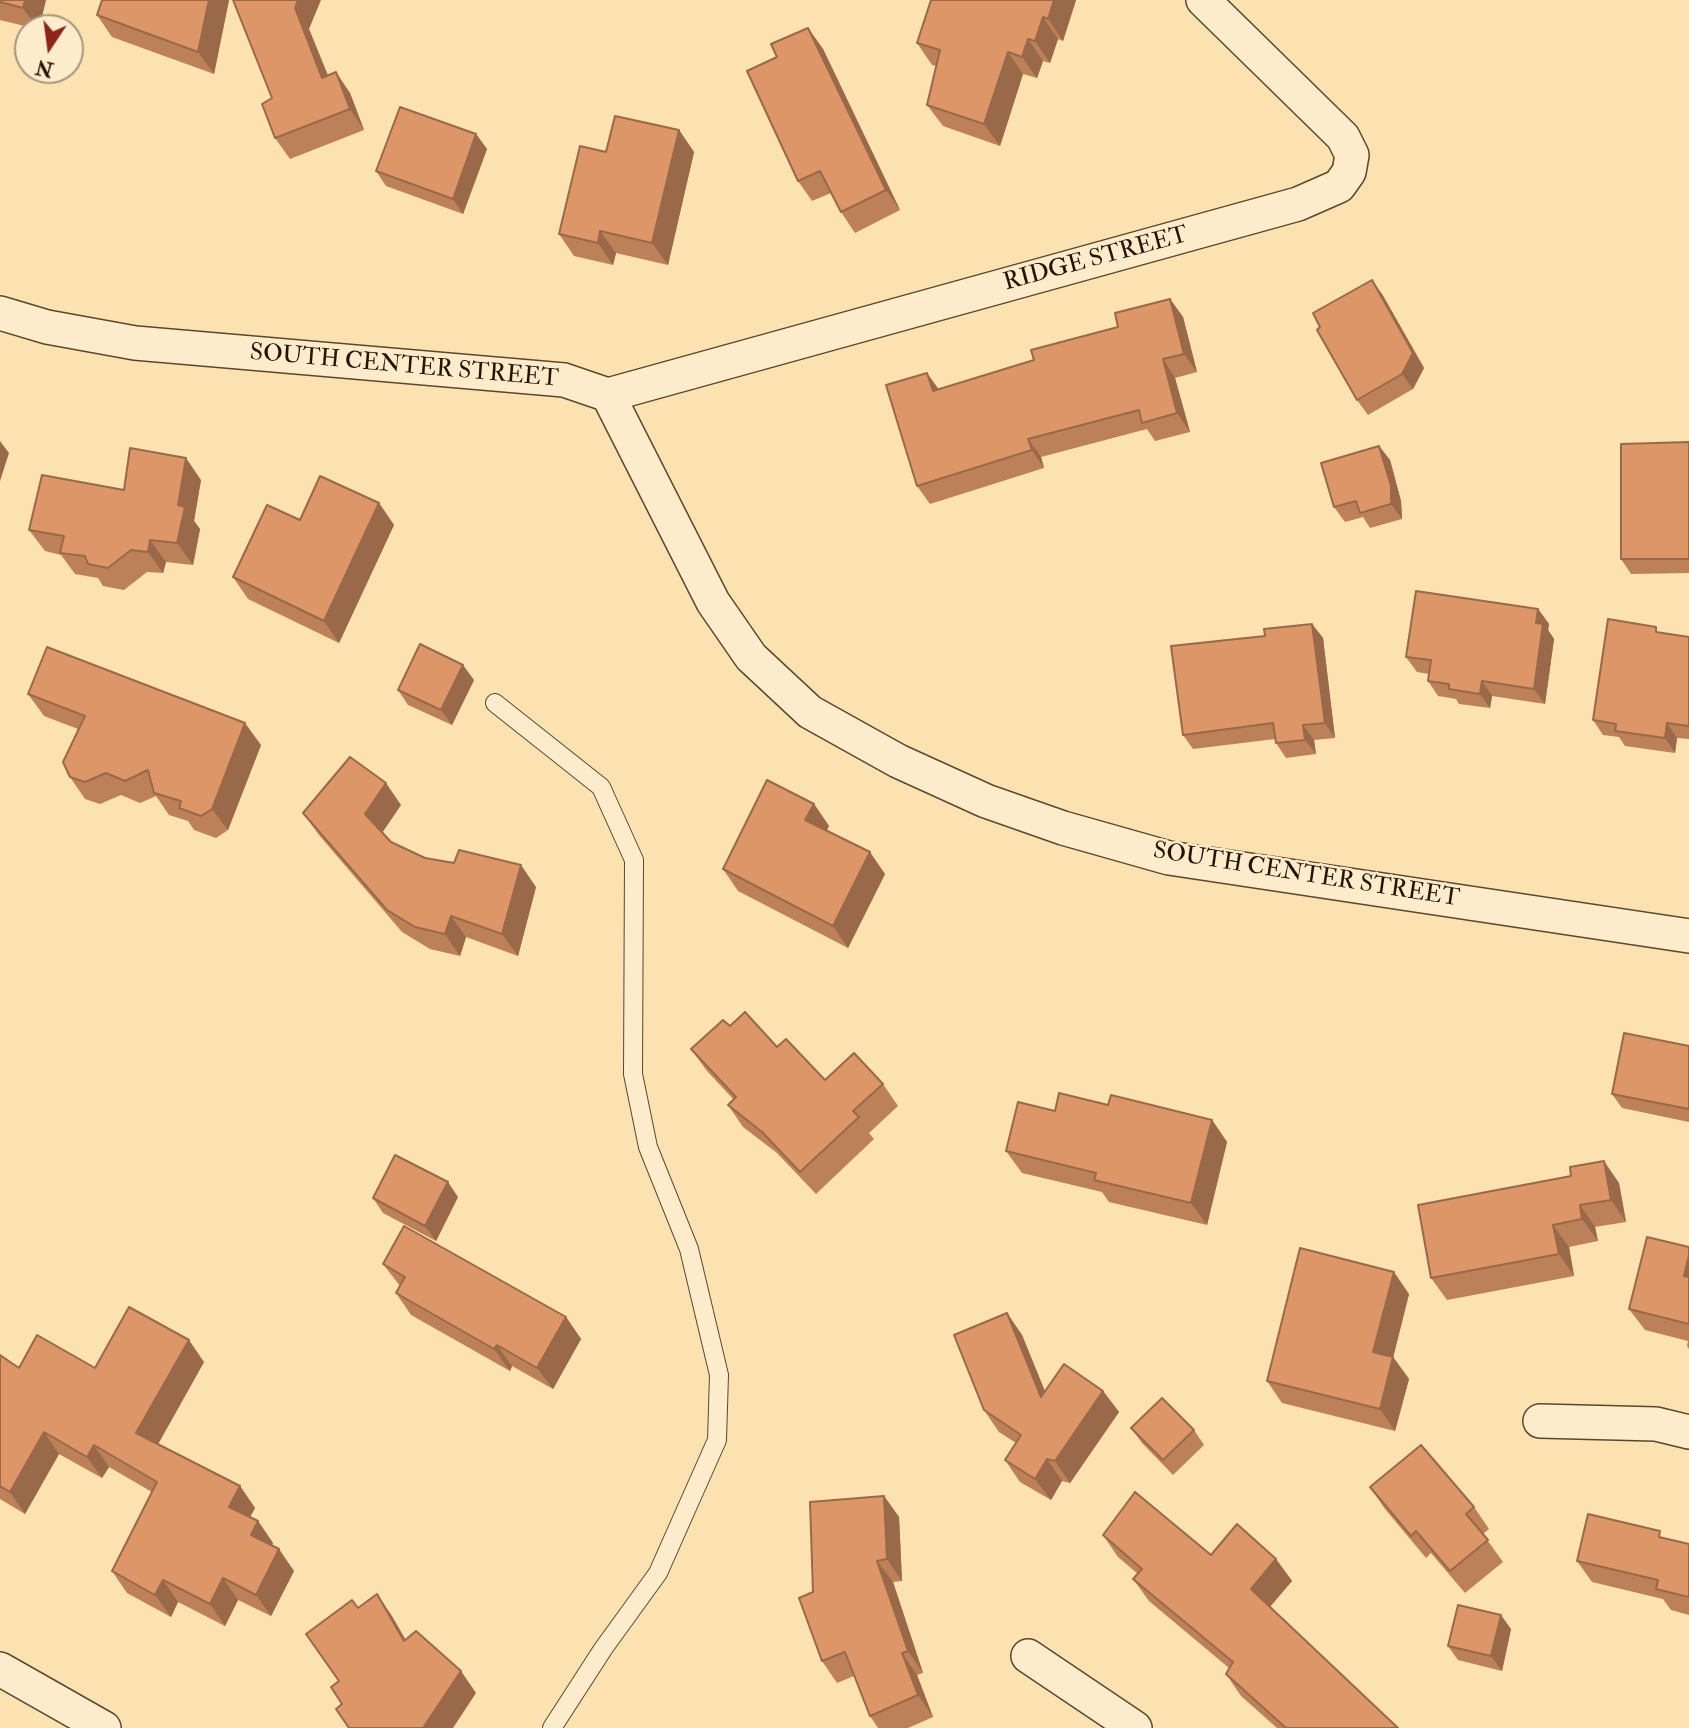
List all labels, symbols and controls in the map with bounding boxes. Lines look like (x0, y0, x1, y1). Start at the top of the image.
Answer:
north arrow (14, 14, 84, 84)
text: N (34, 54, 56, 81)
street label: RIDGE STREET (1001, 222, 1191, 298)
street label: SOUTH CENTER STREET (248, 339, 560, 395)
street label: SOUTH CENTER STREET (1151, 838, 1461, 914)

